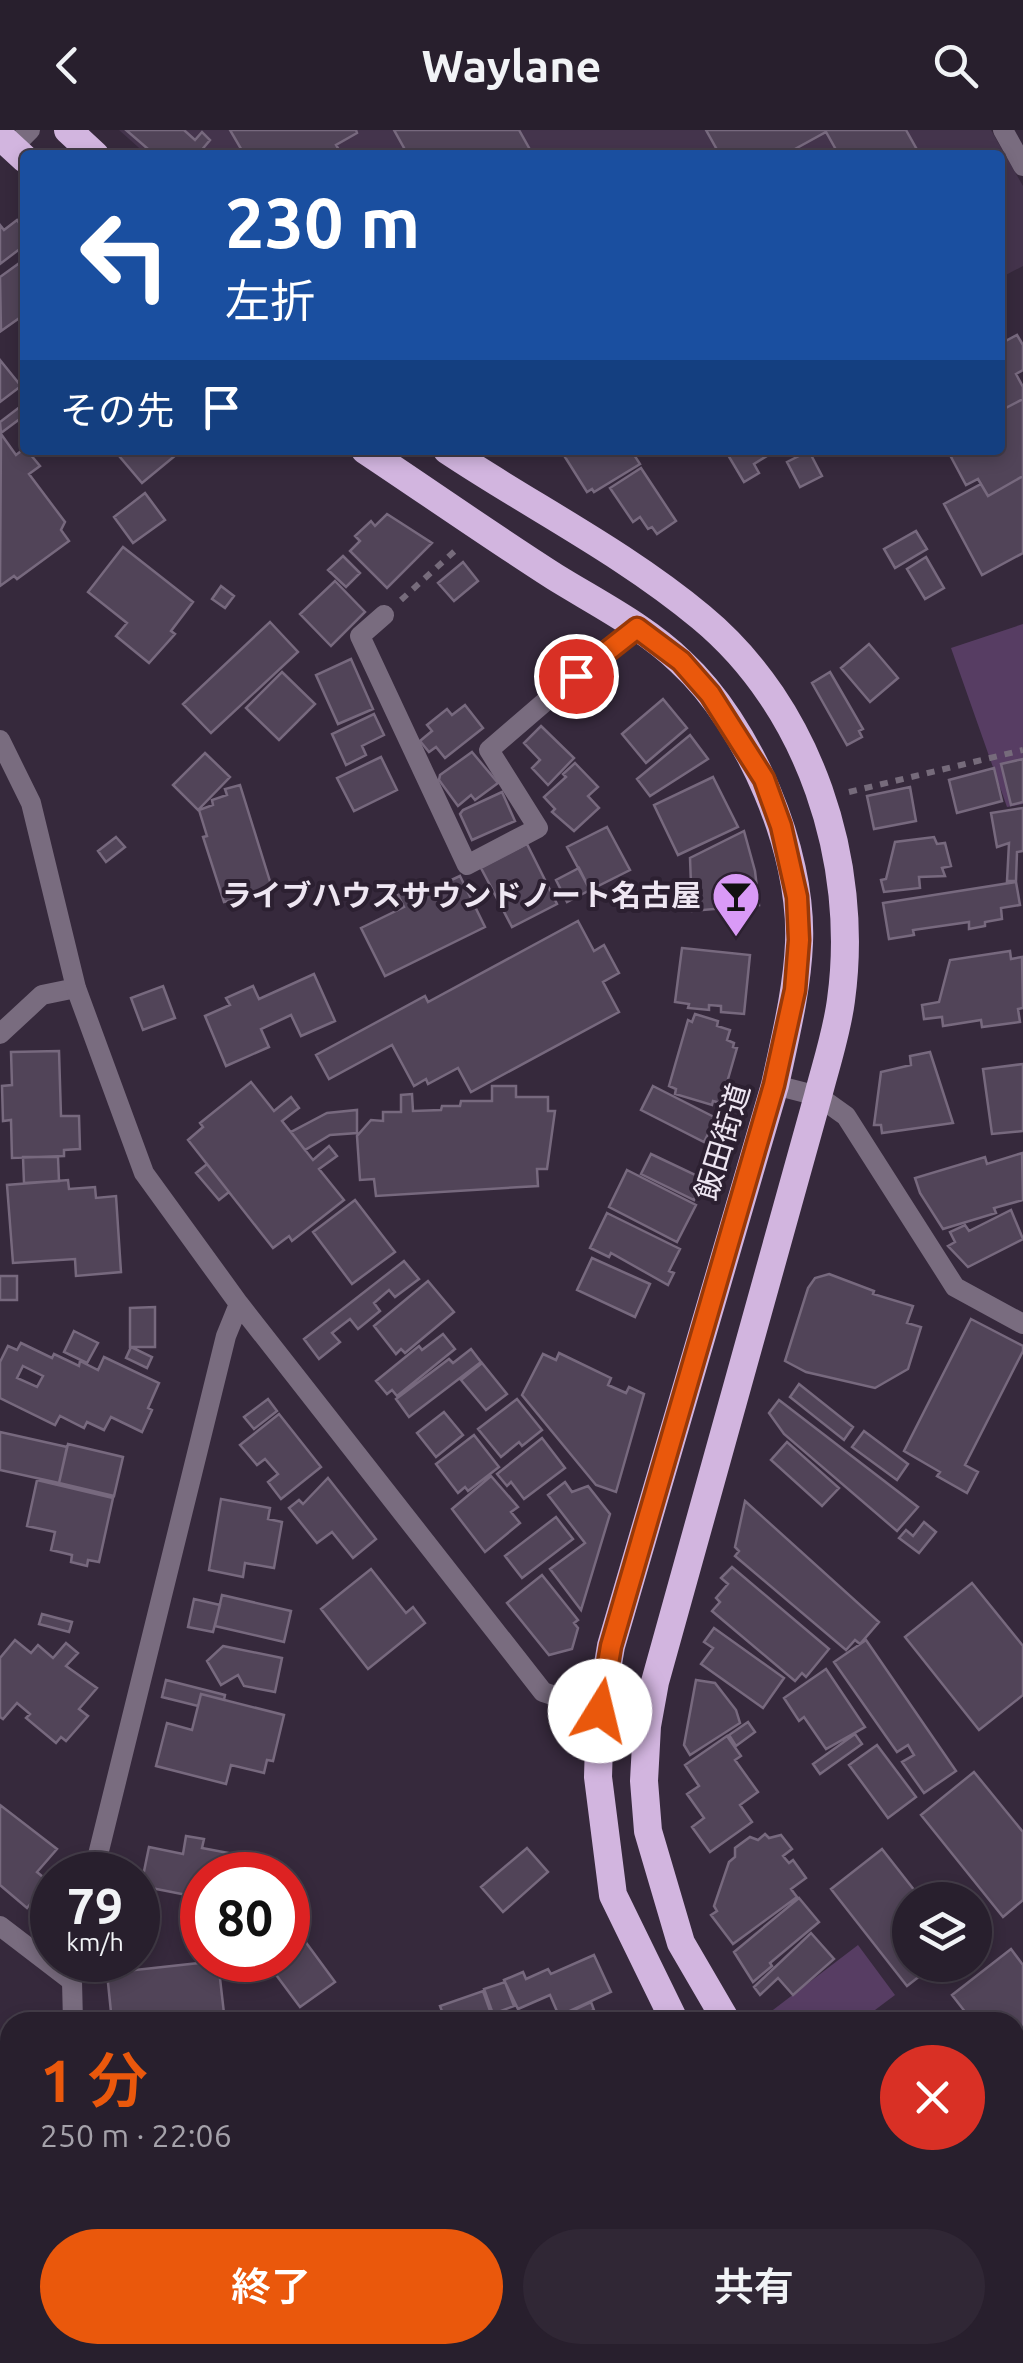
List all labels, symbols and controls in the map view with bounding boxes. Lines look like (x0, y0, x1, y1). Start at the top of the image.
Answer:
icon: back (40, 38, 95, 93)
icon: search (928, 38, 983, 93)
text: Waylane (422, 40, 601, 91)
text: 230 m (225, 183, 420, 261)
icon: left (60, 190, 190, 320)
text: 左折 (225, 275, 315, 326)
icon: arrive (194, 380, 249, 435)
text: その先 (60, 389, 174, 431)
pin (534, 634, 619, 719)
icon: arrive (549, 649, 604, 704)
bar icon: ライブハウスサウンドノート名古屋 (710, 870, 762, 938)
place label: ライブハウスサウンドノート名古屋 (222, 878, 701, 912)
street label: 飯田街道 (688, 1079, 756, 1204)
position arrow (548, 1659, 652, 1763)
speed limit sign: 80 (180, 1852, 310, 1982)
text: 79 (67, 1877, 123, 1933)
map controls (892, 1882, 992, 1982)
button: layers (892, 1882, 992, 1982)
text: km/h (66, 1928, 124, 1956)
button: close (880, 2045, 985, 2150)
text: 1 分 (40, 2046, 148, 2113)
text: 250 m · 22:06 (40, 2117, 232, 2153)
button: 終了 (40, 2229, 503, 2344)
button: 共有 (523, 2229, 985, 2344)

